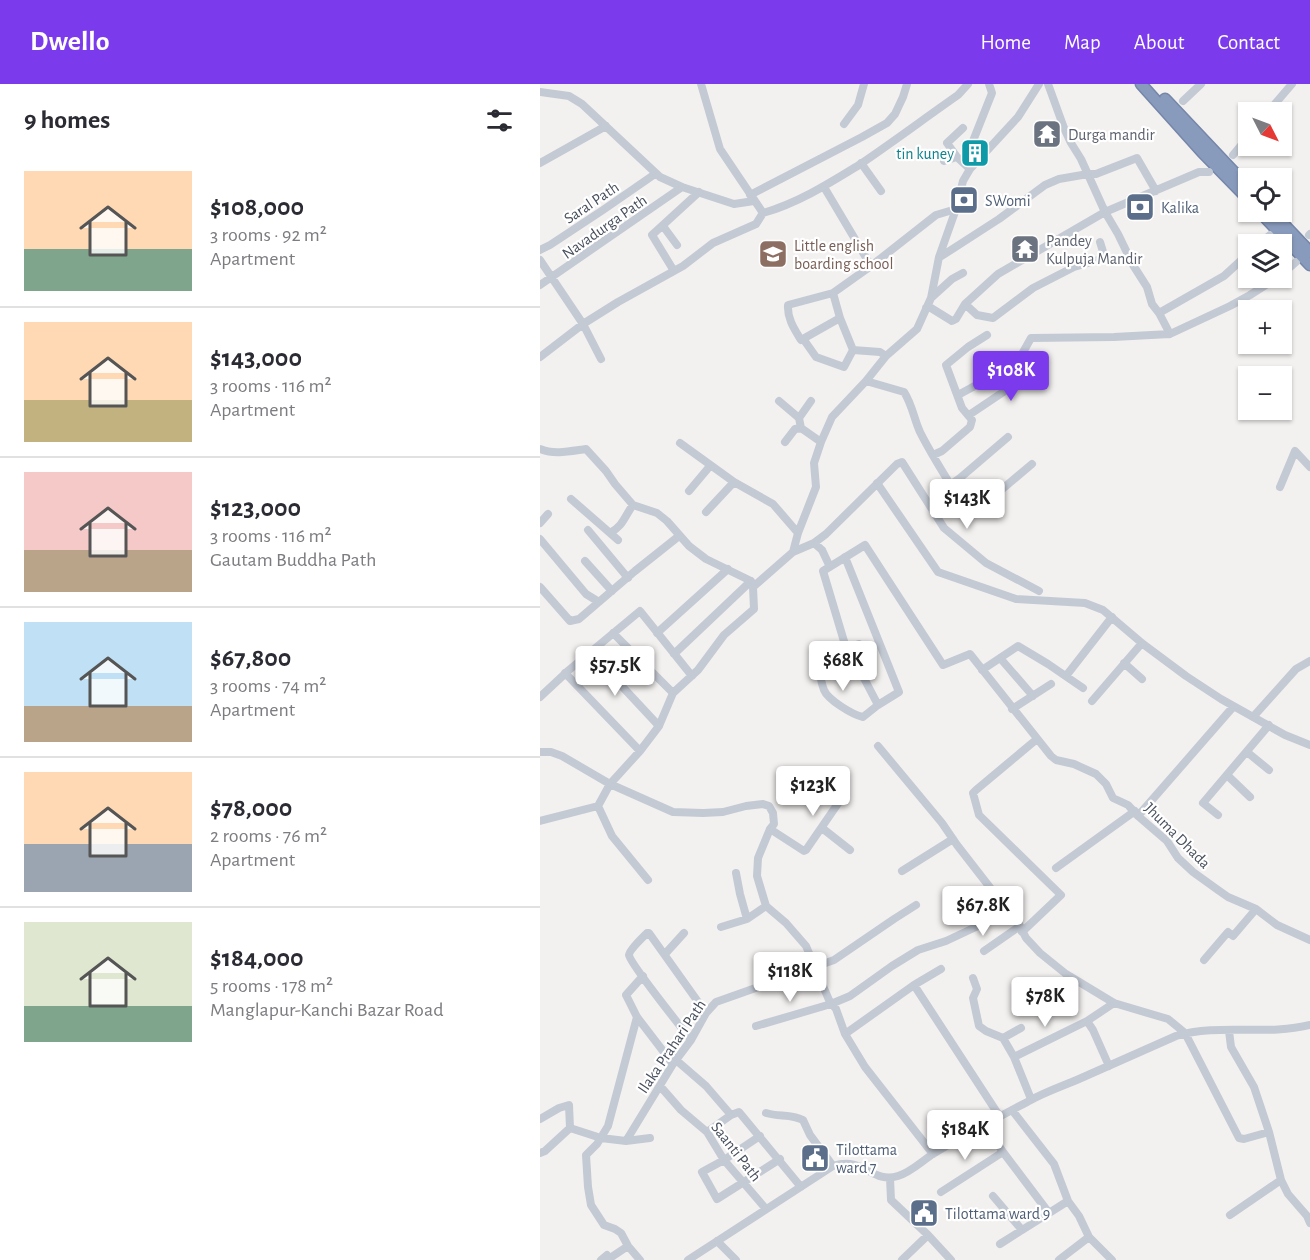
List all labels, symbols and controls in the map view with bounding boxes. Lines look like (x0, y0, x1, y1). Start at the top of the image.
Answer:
text: Dwello (30, 28, 109, 56)
text: Home (980, 32, 1031, 53)
text: Map (1064, 32, 1101, 53)
text: About (1134, 32, 1184, 53)
text: Contact (1217, 32, 1280, 53)
north arrow (1238, 102, 1292, 156)
map controls (1238, 102, 1292, 420)
icon: filters (483, 104, 516, 137)
text: 9 homes (24, 107, 110, 133)
temple icon: Durga mandir (1031, 118, 1063, 150)
place label: Durga mandir (1068, 127, 1156, 143)
building icon: tin kuney (959, 137, 991, 169)
place label: tin kuney (896, 146, 954, 163)
button: locate (1238, 168, 1292, 222)
street label: Saral Path (561, 179, 622, 227)
bank icon: SWomi (948, 184, 980, 216)
bank icon: Kalika (1124, 191, 1156, 223)
street label: Navadurga Path (559, 192, 650, 262)
place label: SWomi (985, 193, 1031, 209)
text: $108,000 (210, 194, 304, 220)
icon: home (72, 195, 144, 267)
place label: Kalika (1161, 200, 1199, 216)
text: 3 rooms · 92 m² (210, 225, 327, 245)
temple icon: Pandey Kulpuja Mandir (1009, 233, 1041, 265)
place label: Pandey Kulpuja Mandir (1046, 233, 1143, 268)
button: layers (1238, 234, 1292, 288)
school or university icon: Little english boarding school (757, 238, 789, 270)
place label: Little english boarding school (794, 238, 893, 272)
text: Apartment (210, 249, 295, 269)
button: + (1238, 300, 1292, 354)
text: $143,000 (210, 345, 302, 371)
icon: home (72, 346, 144, 418)
pin: $108K (969, 351, 1053, 402)
text: $108K (987, 360, 1035, 380)
button: − (1238, 366, 1292, 420)
text: 3 rooms · 116 m² (210, 376, 331, 396)
text: Apartment (210, 400, 295, 420)
pin: $143K (925, 479, 1009, 530)
text: $143K (944, 488, 990, 508)
text: $123,000 (210, 495, 301, 521)
icon: home (72, 496, 144, 568)
text: 3 rooms · 116 m² (210, 526, 331, 546)
text: Gautam Buddha Path (210, 550, 376, 570)
pin: $68K (807, 641, 879, 692)
text: $67,800 (210, 645, 291, 671)
icon: home (72, 646, 144, 718)
pin: $57.5K (566, 646, 664, 697)
text: $68K (823, 650, 863, 670)
text: $57.5K (589, 655, 641, 675)
text: 3 rooms · 74 m² (210, 676, 326, 696)
text: Apartment (210, 700, 295, 720)
pin: $123K (771, 766, 855, 817)
text: $123K (790, 775, 836, 795)
text: $78,000 (210, 795, 292, 821)
icon: home (72, 796, 144, 868)
street label: Jhuma Dhada (1141, 800, 1213, 872)
text: 2 rooms · 76 m² (210, 826, 327, 846)
text: Apartment (210, 850, 295, 870)
pin: $67.8K (934, 886, 1032, 937)
text: $67.8K (956, 895, 1010, 915)
text: $184,000 (210, 945, 304, 971)
icon: home (72, 946, 144, 1018)
pin: $118K (748, 952, 832, 1003)
text: $118K (768, 961, 812, 981)
text: 5 rooms · 178 m² (210, 976, 333, 996)
pin: $78K (1009, 977, 1081, 1028)
text: $78K (1025, 986, 1065, 1006)
street label: Ilaka Prahari Path (635, 997, 709, 1096)
text: Manglapur-Kanchi Bazar Road (210, 1000, 444, 1020)
pin: $184K (923, 1110, 1007, 1161)
street label: Saanti Path (708, 1119, 764, 1184)
text: $184K (941, 1119, 989, 1139)
public building icon: Tilottama ward 7 (799, 1142, 831, 1174)
place label: Tilottama ward 7 (836, 1142, 897, 1176)
public building icon: Tilottama ward 9 (908, 1197, 940, 1229)
place label: Tilottama ward 9 (945, 1206, 1050, 1222)

